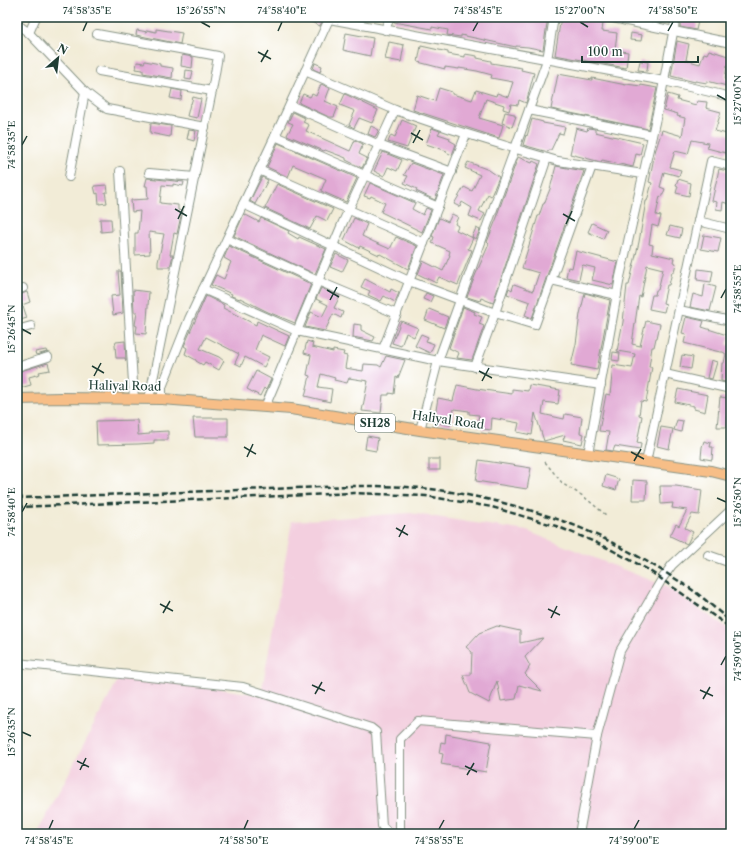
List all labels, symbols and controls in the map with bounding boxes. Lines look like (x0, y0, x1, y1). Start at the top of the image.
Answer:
text: 74°58'35"E (63, 4, 111, 17)
text: 15°26'55"N (176, 4, 226, 17)
text: 74°58'40"E (257, 4, 307, 17)
text: 74°58'45"E (454, 4, 502, 17)
text: 15°27'00"N (555, 4, 605, 17)
text: 74°58'50"E (648, 4, 698, 17)
north arrow (38, 38, 78, 78)
scale bar (582, 38, 698, 64)
text: N (55, 41, 71, 58)
text: 100 m (588, 44, 623, 59)
text: 15°27'00"N (731, 75, 744, 125)
text: 74°58'35"E (5, 121, 18, 169)
text: 74°58'55"E (731, 265, 744, 313)
text: 15°26'45"N (5, 304, 18, 354)
street label: Haliyal Road (89, 377, 162, 394)
street label: Haliyal Road (411, 407, 486, 432)
road number: SH28 (355, 414, 395, 432)
text: 15°26'50"N (731, 477, 744, 527)
text: 74°58'40"E (5, 487, 18, 537)
text: 74°59'00"E (731, 631, 744, 681)
text: 15°26'35"N (5, 707, 18, 757)
text: 74°58'45"E (25, 834, 73, 847)
text: 74°58'50"E (219, 834, 269, 847)
text: 74°58'55"E (415, 834, 463, 847)
text: 74°59'00"E (609, 834, 659, 847)

